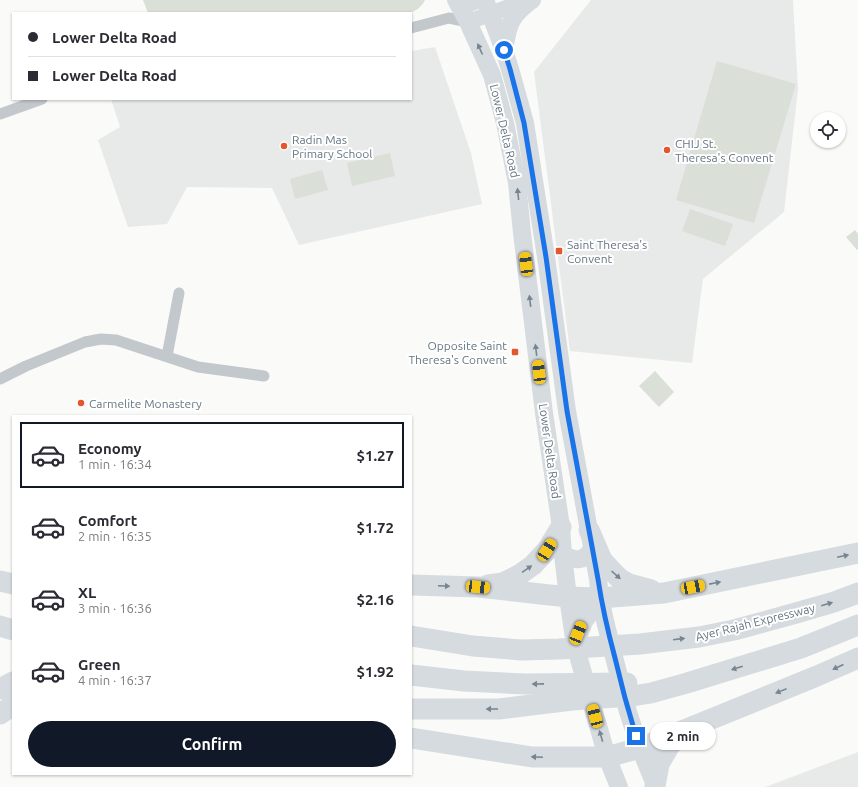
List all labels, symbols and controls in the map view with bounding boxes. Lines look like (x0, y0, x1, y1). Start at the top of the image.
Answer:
text: Lower Delta Road (52, 29, 177, 46)
route start (495, 41, 513, 59)
one-way arrow (477, 43, 483, 54)
text: Lower Delta Road (52, 67, 177, 84)
street label: Lower Delta Road (488, 83, 522, 179)
map controls (810, 112, 846, 148)
button: locate (810, 112, 846, 148)
place label: Radin Mas Primary School (292, 133, 372, 160)
place label: CHIJ St. Theresa's Convent (675, 137, 774, 164)
marker: Radin Mas Primary School (279, 141, 289, 151)
marker: CHIJ St. Theresa's Convent (662, 145, 672, 155)
one-way arrow (515, 188, 521, 200)
place label: Saint Theresa's Convent (567, 238, 647, 265)
marker: Saint Theresa's Convent (554, 246, 564, 256)
car (519, 251, 533, 277)
one-way arrow (527, 295, 533, 307)
place label: Opposite Saint Theresa's Convent (408, 339, 507, 366)
one-way arrow (533, 344, 540, 356)
marker: Opposite Saint Theresa's Convent (510, 347, 520, 357)
car (532, 359, 546, 385)
place label: Carmelite Monastery (89, 397, 202, 410)
marker: Carmelite Monastery (76, 398, 86, 408)
street label: Lower Delta Road (537, 403, 563, 499)
icon: car (30, 437, 66, 473)
text: Economy (78, 440, 142, 457)
text: $1.27 (356, 447, 394, 464)
text: 1 min · 16:34 (78, 457, 152, 471)
icon: car (30, 509, 66, 545)
text: Comfort (78, 512, 137, 529)
text: $1.72 (356, 519, 394, 536)
text: 2 min · 16:35 (78, 529, 152, 543)
car (536, 537, 558, 563)
one-way arrow (837, 553, 849, 559)
one-way arrow (522, 565, 532, 573)
one-way arrow (611, 570, 621, 579)
car (680, 579, 706, 595)
one-way arrow (709, 579, 722, 585)
car (465, 580, 491, 594)
icon: car (30, 581, 66, 617)
one-way arrow (438, 583, 451, 589)
text: XL (78, 584, 96, 601)
text: $2.16 (356, 591, 394, 608)
text: 3 min · 16:36 (78, 601, 152, 615)
street label: Ayer Rajah Expressway (694, 601, 816, 643)
one-way arrow (821, 601, 833, 607)
car (568, 620, 588, 646)
one-way arrow (673, 636, 685, 642)
icon: car (30, 653, 66, 689)
text: Green (78, 656, 120, 673)
text: $1.92 (356, 663, 394, 680)
one-way arrow (832, 664, 843, 670)
one-way arrow (731, 665, 743, 671)
text: 4 min · 16:37 (78, 673, 152, 687)
one-way arrow (531, 681, 544, 687)
one-way arrow (776, 688, 787, 694)
car (586, 703, 604, 729)
one-way arrow (486, 705, 498, 712)
button: Confirm (28, 721, 396, 767)
callout: 2 min (650, 722, 716, 750)
route end (627, 727, 645, 745)
text: 2 min (667, 729, 699, 743)
one-way arrow (598, 730, 604, 742)
one-way arrow (530, 754, 543, 760)

